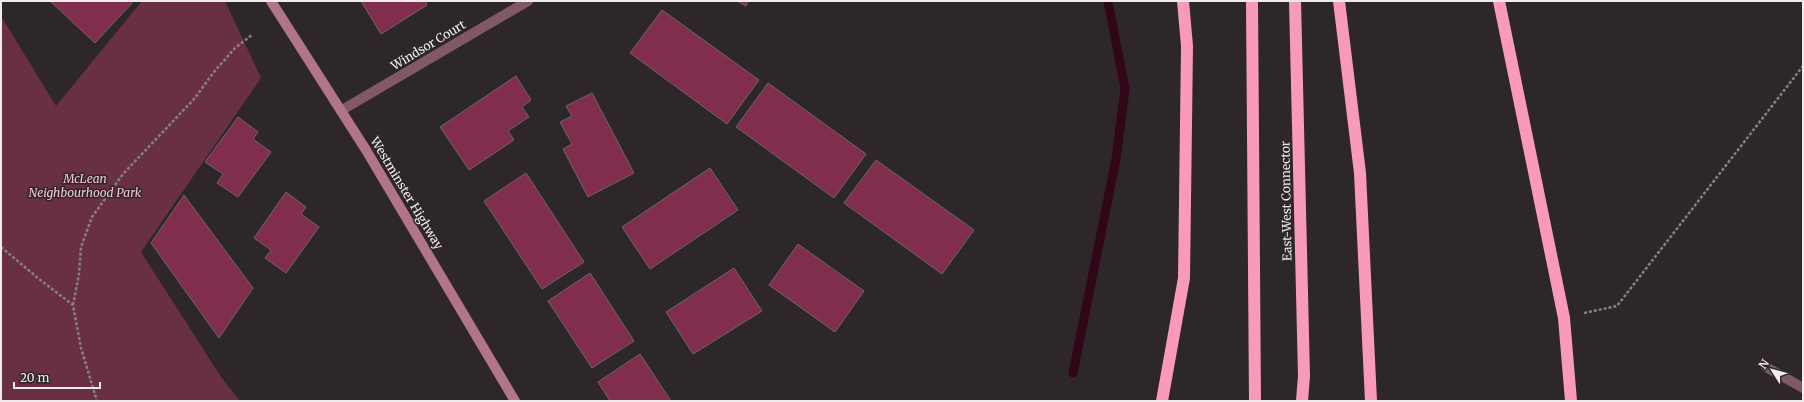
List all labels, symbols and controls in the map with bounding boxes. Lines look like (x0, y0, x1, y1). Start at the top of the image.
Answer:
street label: Windsor Court (387, 17, 468, 74)
street label: Westminster Highway (367, 133, 447, 252)
street label: East-West Connector (1277, 140, 1295, 261)
park label: McLean Neighbourhood Park (29, 171, 142, 200)
north arrow (1752, 350, 1792, 390)
text: N (1756, 356, 1772, 372)
scale bar (14, 364, 100, 390)
text: 20 m (20, 370, 49, 385)

